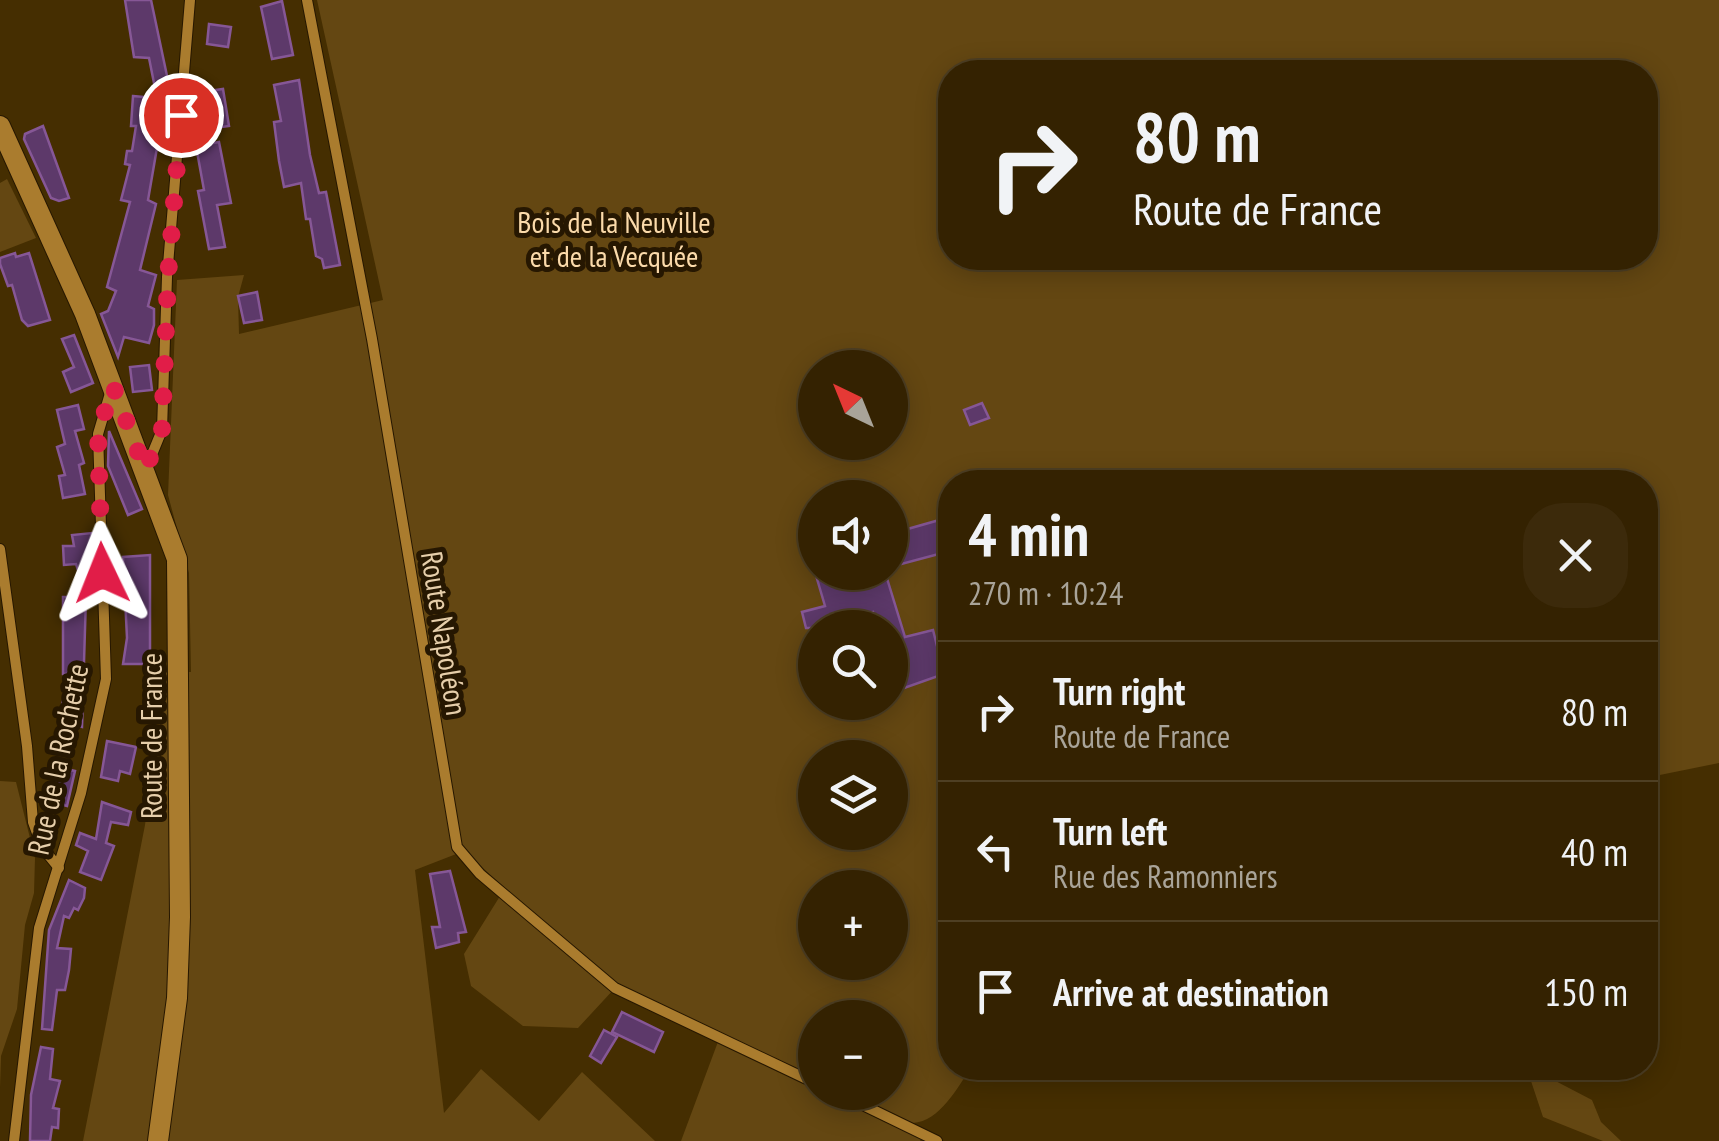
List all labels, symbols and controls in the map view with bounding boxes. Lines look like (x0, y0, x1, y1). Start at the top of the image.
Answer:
pin (139, 73, 224, 158)
icon: arrive (154, 88, 209, 143)
text: 80 m (1133, 91, 1261, 181)
icon: right (968, 100, 1098, 230)
text: Route de France (1133, 179, 1382, 237)
park label: Bois de la Neuville et de la Vecquée (517, 202, 711, 275)
north arrow (798, 350, 908, 460)
map controls (798, 350, 908, 1110)
button: sound (798, 480, 908, 590)
text: 4 min (968, 495, 1089, 573)
button: close (1523, 503, 1628, 608)
position arrow (50, 521, 154, 625)
street label: Route Napoléon (413, 548, 477, 718)
text: 270 m · 10:24 (968, 572, 1123, 614)
button: search (798, 610, 908, 720)
street label: Route de France (131, 653, 170, 819)
street label: Rue de la Rochette (18, 660, 96, 858)
text: Turn right (1053, 666, 1185, 715)
icon: right (968, 684, 1023, 739)
text: 80 m (1561, 687, 1628, 736)
text: Route de France (1053, 715, 1230, 757)
button: layers (798, 740, 908, 850)
text: Turn left (1053, 806, 1167, 855)
icon: left (968, 824, 1023, 879)
text: 40 m (1561, 827, 1628, 876)
text: Rue des Ramonniers (1053, 855, 1278, 897)
button: + (798, 870, 908, 980)
icon: arrive (968, 964, 1023, 1019)
text: Arrive at destination (1053, 967, 1329, 1016)
text: 150 m (1544, 967, 1628, 1016)
button: − (798, 1000, 908, 1110)

